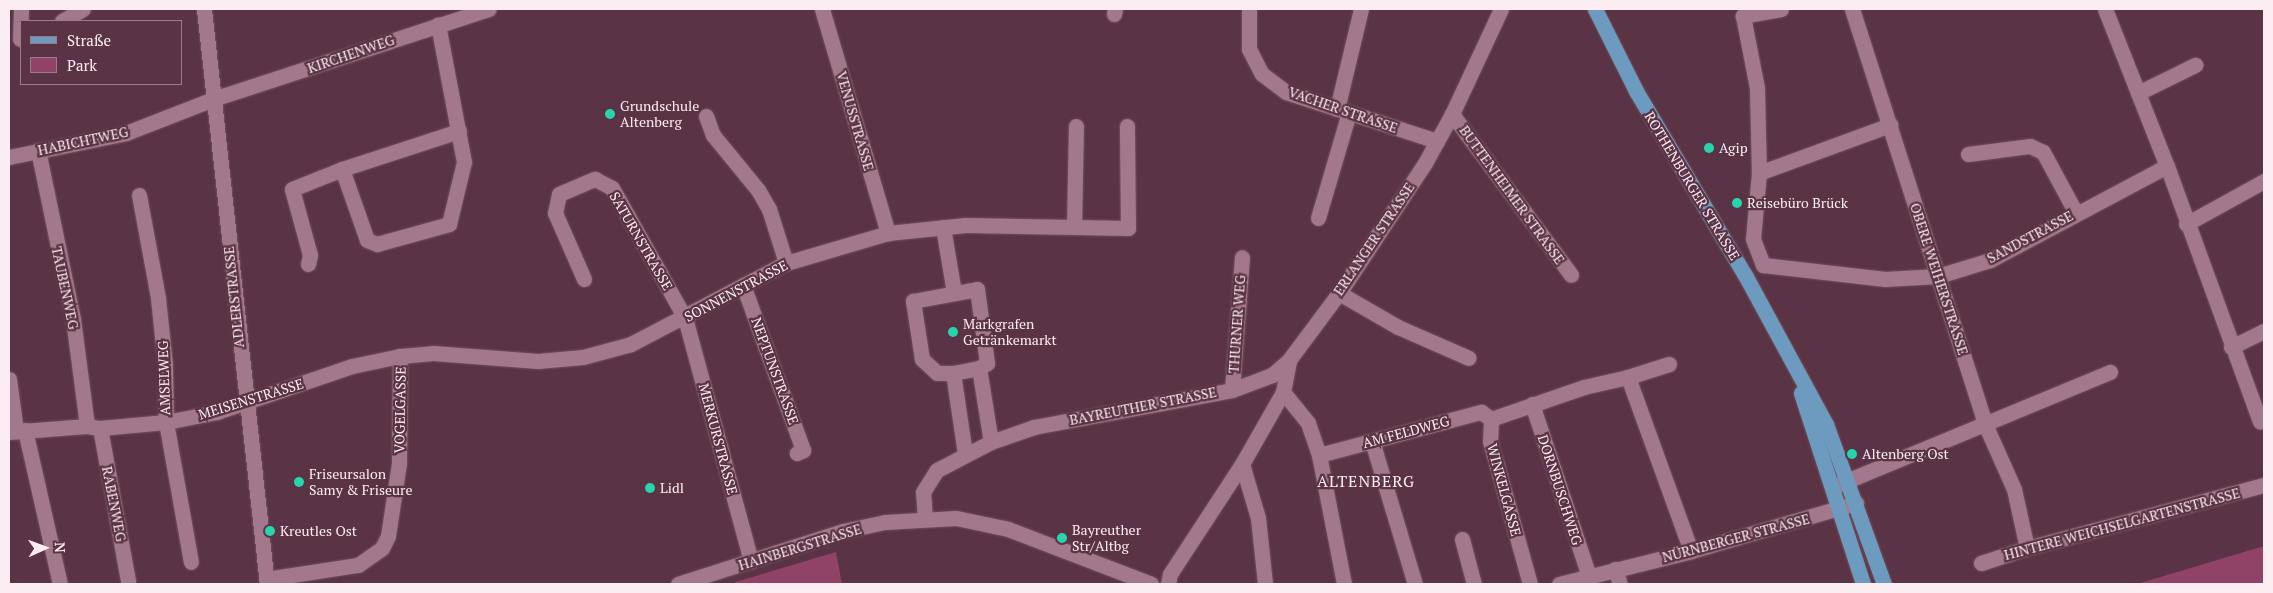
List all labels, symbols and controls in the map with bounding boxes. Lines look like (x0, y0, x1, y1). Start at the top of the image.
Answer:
legend (20, 20, 182, 85)
text: Straße (67, 30, 111, 50)
street label: KIRCHENWEG (305, 31, 397, 77)
text: Park (67, 55, 97, 75)
street label: VENUSSTRASSE (833, 69, 877, 173)
street label: VACHER STRASSE (1286, 83, 1400, 137)
place label: Grundschule Altenberg (620, 98, 699, 130)
marker: Grundschule Altenberg (604, 108, 616, 120)
street label: ROTHENBURGER STRASSE (1641, 109, 1743, 263)
street label: BUTTENHEIMER STRASSE (1456, 122, 1568, 268)
street label: HABICHTWEG (36, 123, 130, 159)
place label: Agip (1719, 140, 1748, 156)
marker: Agip (1703, 142, 1715, 154)
street label: ERLANGER STRASSE (1330, 179, 1418, 299)
street label: SATURNSTRASSE (606, 189, 676, 293)
place label: Reisebüro Brück (1747, 195, 1848, 211)
marker: Reisebüro Brück (1731, 197, 1743, 209)
street label: OBERE WEIHERSTRASSE (1906, 201, 1972, 357)
street label: SANDSTRASSE (1984, 207, 2076, 267)
street label: TAUBENWEG (48, 245, 82, 331)
street label: ADLERSTRASSE (220, 245, 248, 349)
street label: SONNENSTRASSE (681, 257, 791, 325)
street label: THURNER WEG (1225, 274, 1249, 374)
street label: NEPTUNSTRASSE (748, 315, 802, 427)
place label: Markgrafen Getränkemarkt (963, 316, 1057, 348)
marker: Markgrafen Getränkemarkt (947, 326, 959, 338)
street label: AMSELWEG (154, 340, 174, 416)
street label: VOGELGASSE (391, 366, 409, 454)
street label: MEISENSTRASSE (196, 375, 306, 423)
street label: MERKURSTRASSE (695, 382, 741, 496)
street label: BAYREUTHER STRASSE (1068, 383, 1218, 429)
street label: AM FELDWEG (1361, 412, 1451, 452)
street label: DORNBUSCHWEG (1534, 433, 1586, 547)
street label: WINKELGASSE (1484, 442, 1524, 538)
place label: Altenberg Ost (1862, 446, 1949, 462)
marker: Altenberg Ost (1846, 448, 1858, 460)
street label: RABENWEG (98, 465, 130, 543)
place label: Friseursalon Samy & Friseure (309, 466, 412, 498)
district label: ALTENBERG (1316, 471, 1416, 491)
marker: Friseursalon Samy & Friseure (293, 476, 305, 488)
place label: Lidl (660, 480, 684, 496)
marker: Lidl (644, 482, 656, 494)
street label: HINTERE WEICHSELGARTENSTRASSE (2002, 484, 2242, 564)
street label: NÜRNBERGER STRASSE (1660, 510, 1812, 566)
street label: HAINBERGSTRASSE (737, 520, 863, 574)
place label: Bayreuther Str/Altbg (1072, 522, 1141, 554)
north arrow (20, 523, 70, 573)
place label: Kreutles Ost (280, 523, 357, 539)
marker: Kreutles Ost (264, 525, 276, 537)
marker: Bayreuther Str/Altbg (1056, 532, 1068, 544)
text: N (51, 542, 70, 553)

